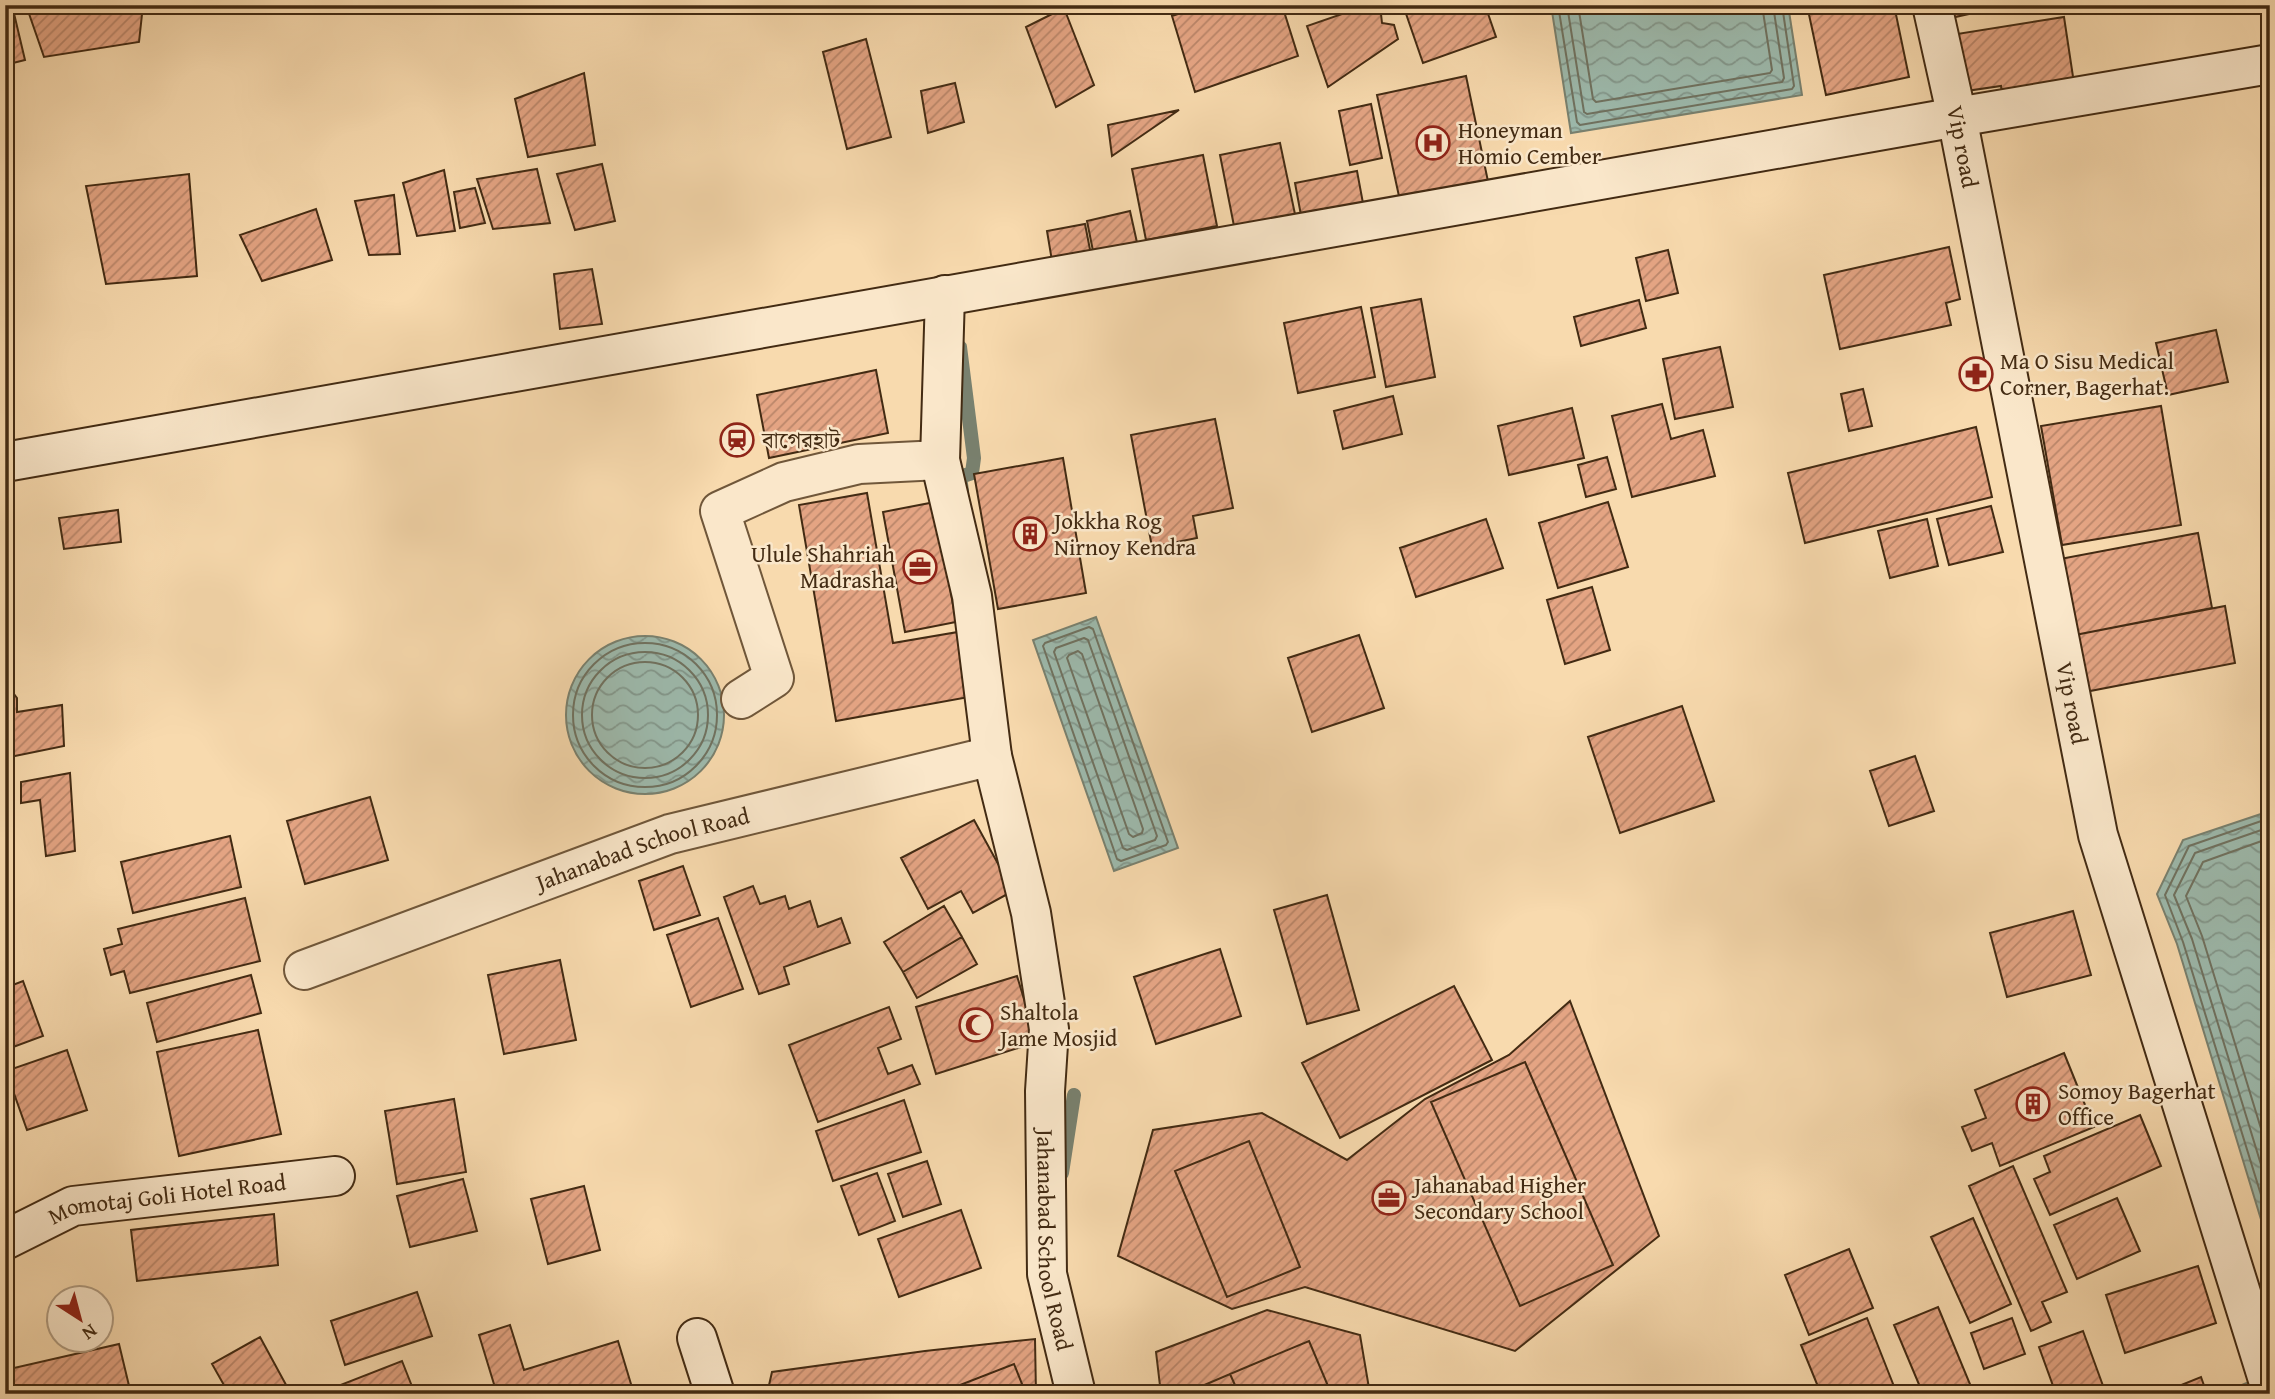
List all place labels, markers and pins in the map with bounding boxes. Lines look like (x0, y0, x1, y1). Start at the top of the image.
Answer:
place label: Honeyman Homio Cember (1458, 113, 1602, 172)
hospital icon: Honeyman Homio Cember (1414, 124, 1452, 162)
place label: Ma O Sisu Medical Corner, Bagerhat. (2000, 344, 2174, 403)
pharmacy icon: Ma O Sisu Medical Corner, Bagerhat. (1957, 355, 1995, 393)
station icon: বাগেরহাট (718, 421, 756, 459)
place label: বাগেরহাট (761, 423, 842, 456)
place label: Jokkha Rog Nirnoy Kendra (1051, 504, 1196, 563)
building icon: Jokkha Rog Nirnoy Kendra (1011, 515, 1049, 553)
place label: Ulule Shahriah Madrasha (751, 537, 895, 596)
office icon: Ulule Shahriah Madrasha (901, 548, 939, 586)
place label: Shaltola Jame Mosjid (997, 995, 1118, 1054)
mosque icon: Shaltola Jame Mosjid (957, 1006, 995, 1044)
place label: Somoy Bagerhat Office (2058, 1074, 2216, 1133)
building icon: Somoy Bagerhat Office (2014, 1085, 2052, 1123)
place label: Jahanabad Higher Secondary School (1411, 1168, 1587, 1227)
office icon: Jahanabad Higher Secondary School (1370, 1179, 1408, 1217)

